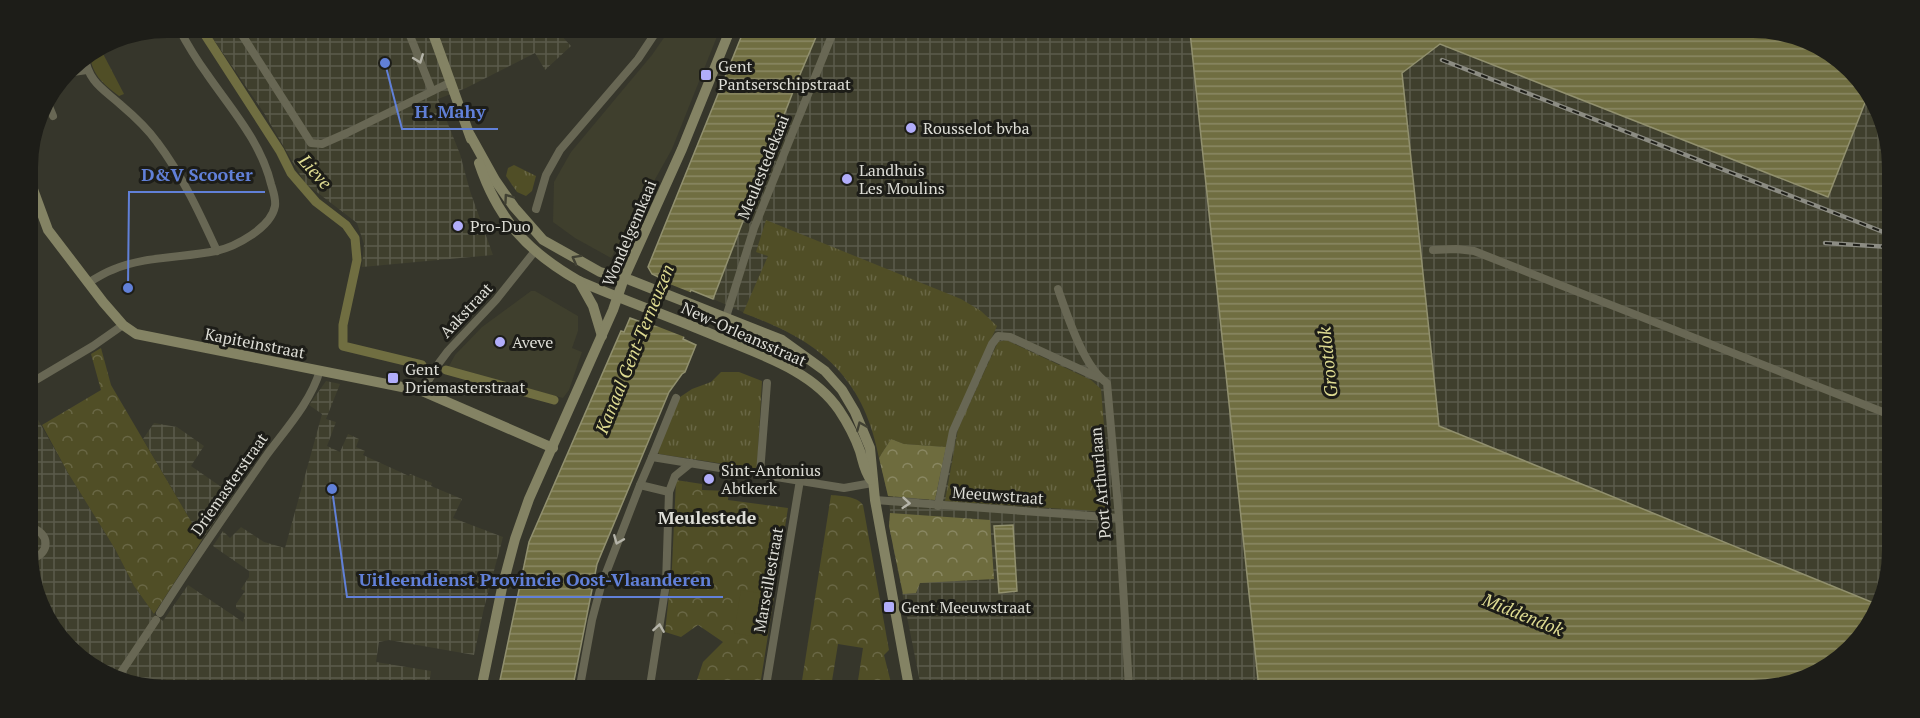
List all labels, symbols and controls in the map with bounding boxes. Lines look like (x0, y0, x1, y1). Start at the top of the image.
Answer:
one-way arrow (412, 54, 425, 64)
place label: Gent Pantserschipstraat (718, 55, 851, 95)
marker: Gent Pantserschipstraat (699, 68, 713, 82)
callout: H. Mahy (402, 93, 498, 129)
text: H. Mahy (414, 99, 486, 123)
street label: Meulestedekaai (732, 111, 794, 223)
place label: Rousselot bvba (923, 117, 1029, 139)
marker: Rousselot bvba (904, 121, 918, 135)
water label: Lieve (293, 148, 338, 194)
callout: D&V Scooter (129, 156, 265, 192)
place label: Landhuis Les Moulins (859, 159, 945, 199)
text: D&V Scooter (141, 162, 253, 186)
marker: Landhuis Les Moulins (840, 172, 854, 186)
street label: Wondelgemkaai (597, 176, 661, 290)
one-way arrow (504, 194, 515, 205)
place label: Pro-Duo (470, 215, 531, 237)
marker: Pro-Duo (451, 219, 465, 233)
one-way arrow (571, 255, 582, 266)
water label: Kanaal Gent-Terneuzen (589, 260, 679, 438)
street label: Aakstraat (435, 277, 497, 343)
street label: New-Orleansstraat (678, 297, 810, 371)
street label: Kapiteinstraat (203, 322, 307, 364)
water label: Grootdok (1311, 325, 1343, 399)
place label: Aveve (512, 331, 553, 353)
marker: Aveve (493, 335, 507, 349)
place label: Gent Driemasterstraat (405, 358, 525, 398)
marker: Gent Driemasterstraat (386, 371, 400, 385)
one-way arrow (856, 422, 868, 433)
street label: Port Arthurlaan (1084, 426, 1116, 540)
street label: Driemasterstraat (185, 428, 273, 540)
place label: Sint-Antonius Abtkerk (721, 459, 821, 499)
marker: Sint-Antonius Abtkerk (702, 472, 716, 486)
street label: Meeuwstraat (951, 481, 1045, 509)
one-way arrow (902, 496, 911, 509)
district label: Meulestede (658, 505, 757, 529)
street label: Marseillestraat (748, 526, 788, 634)
one-way arrow (613, 533, 625, 544)
callout: Uitleendienst Provincie Oost-Vlaanderen (347, 561, 723, 597)
text: Uitleendienst Provincie Oost-Vlaanderen (359, 567, 712, 591)
water label: Middendok (1478, 587, 1568, 641)
place label: Gent Meeuwstraat (901, 596, 1031, 618)
marker: Gent Meeuwstraat (882, 600, 896, 614)
one-way arrow (652, 624, 665, 634)

